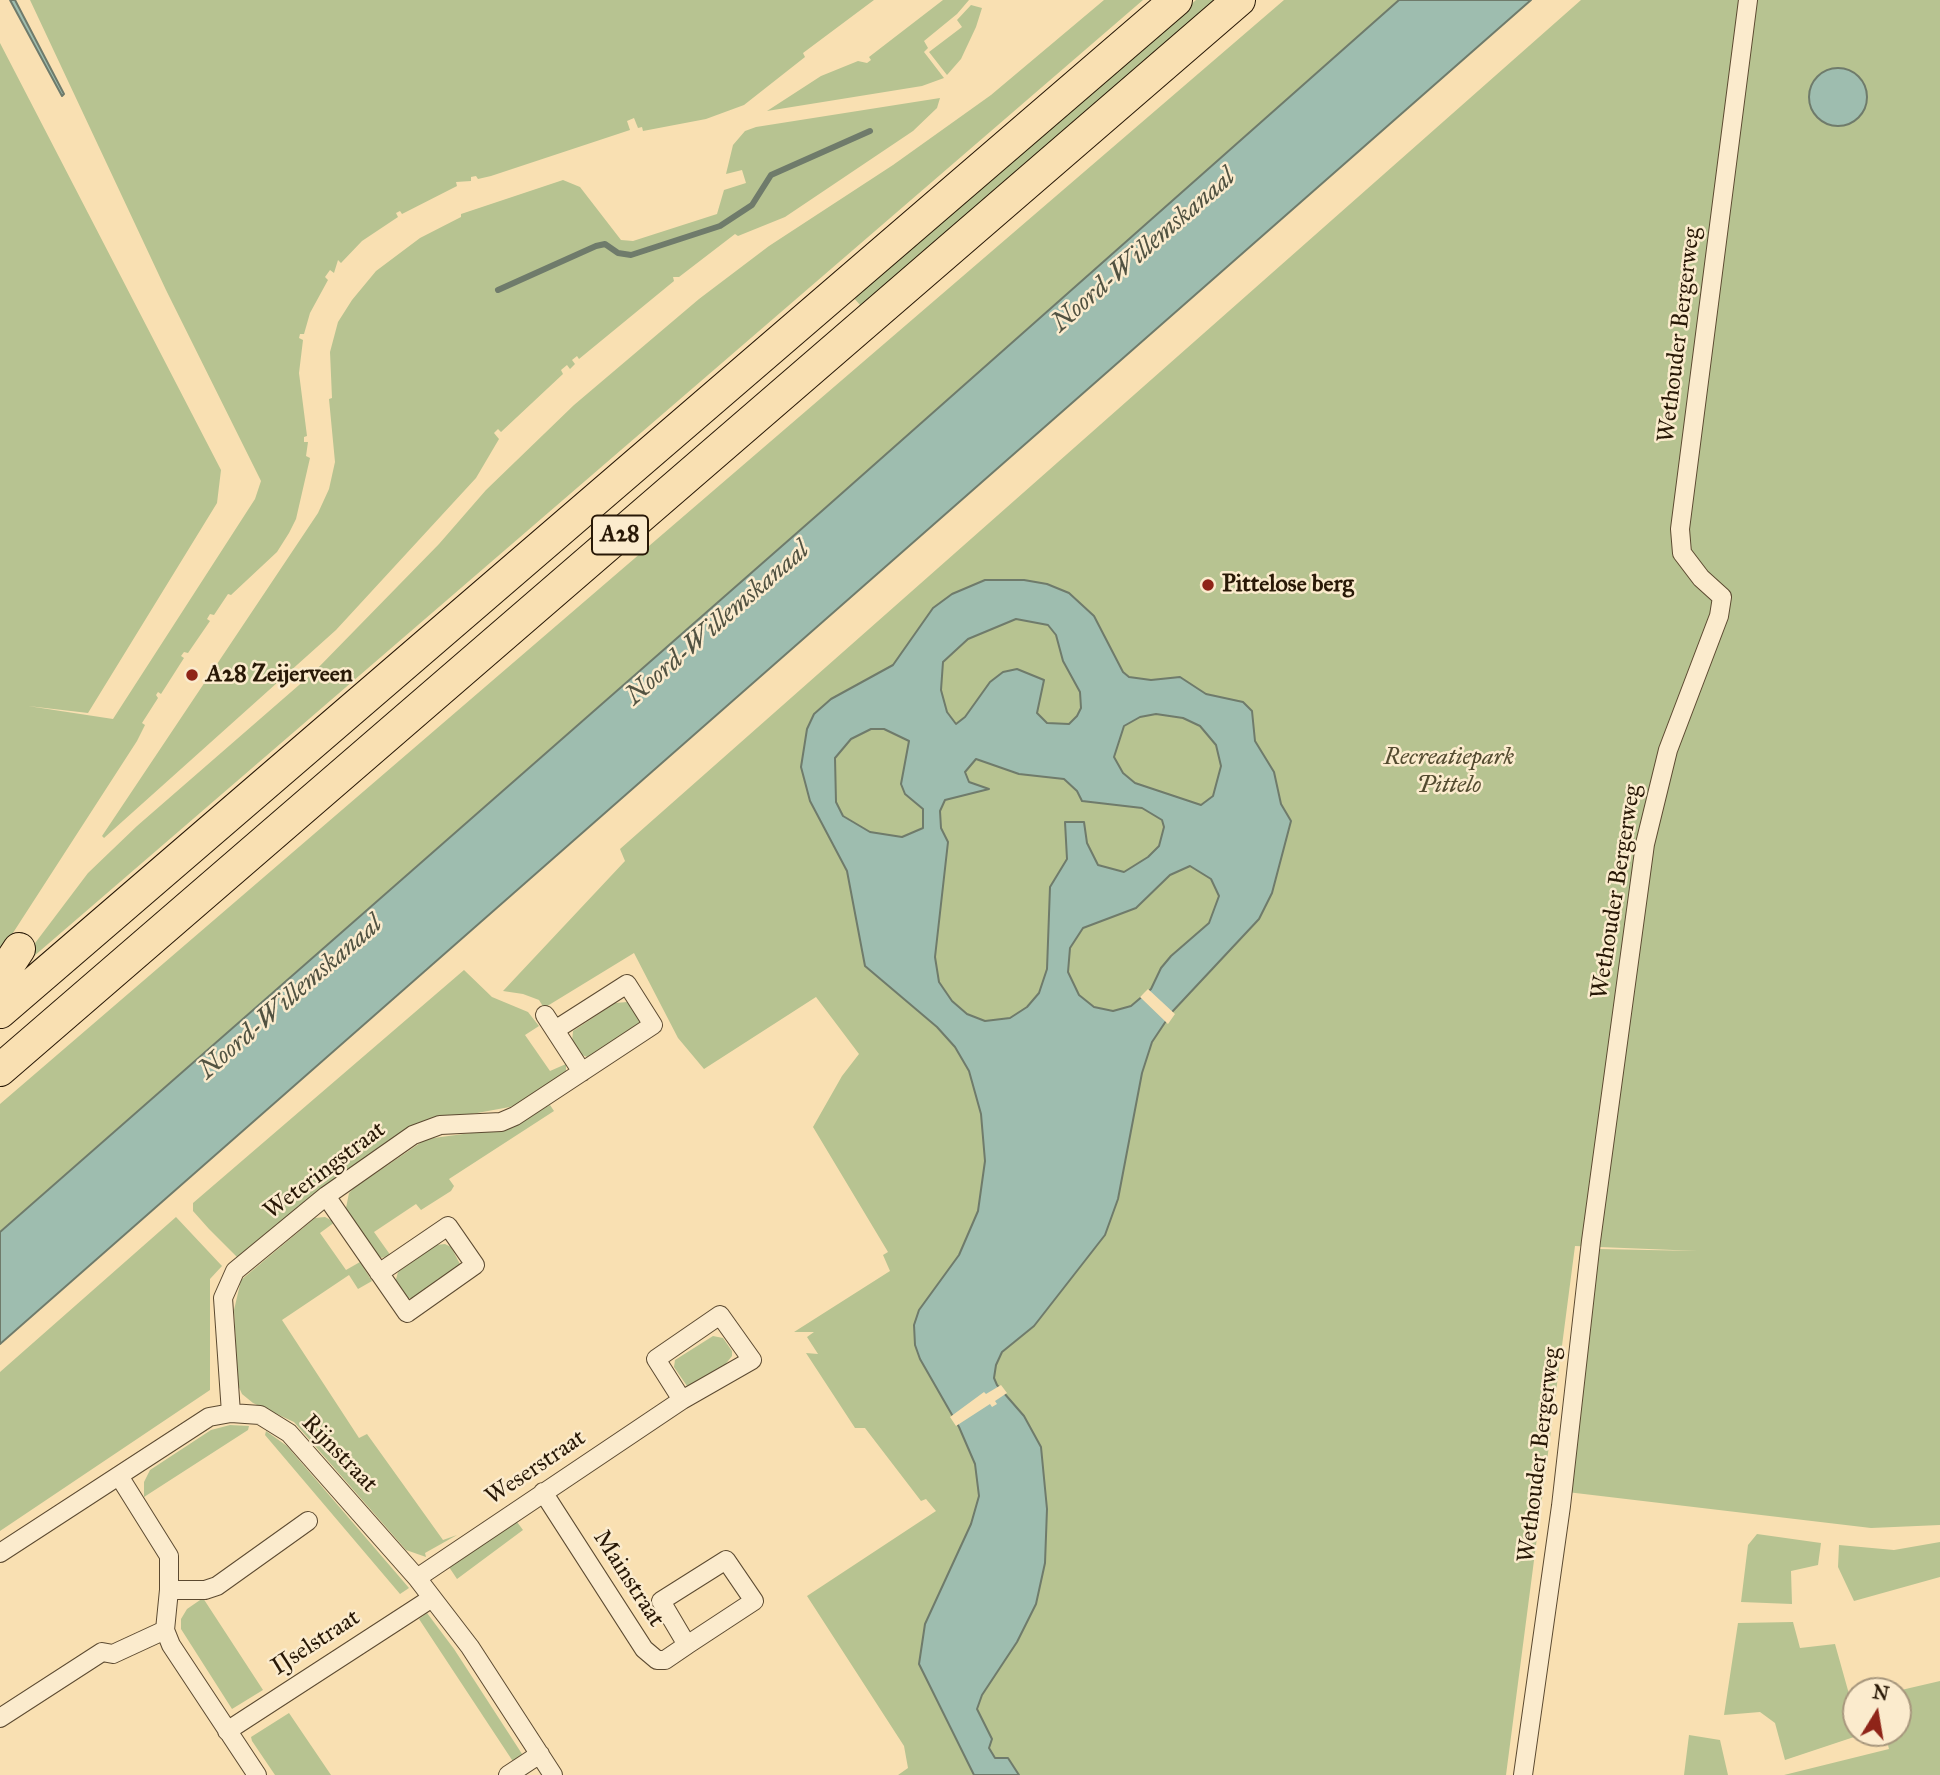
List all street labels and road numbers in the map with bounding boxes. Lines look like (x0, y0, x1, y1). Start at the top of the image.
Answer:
street label: Wethouder Bergerweg (1653, 226, 1707, 444)
road number: A28 (592, 516, 648, 554)
street label: Wethouder Bergerweg (1586, 783, 1648, 1001)
street label: Weteringstraat (258, 1116, 392, 1226)
street label: Wethouder Bergerweg (1513, 1346, 1567, 1564)
street label: Rijnstraat (295, 1409, 383, 1499)
street label: Weserstraat (480, 1424, 592, 1512)
street label: Mainstraat (586, 1525, 670, 1633)
street label: IJselstraat (266, 1604, 366, 1682)

